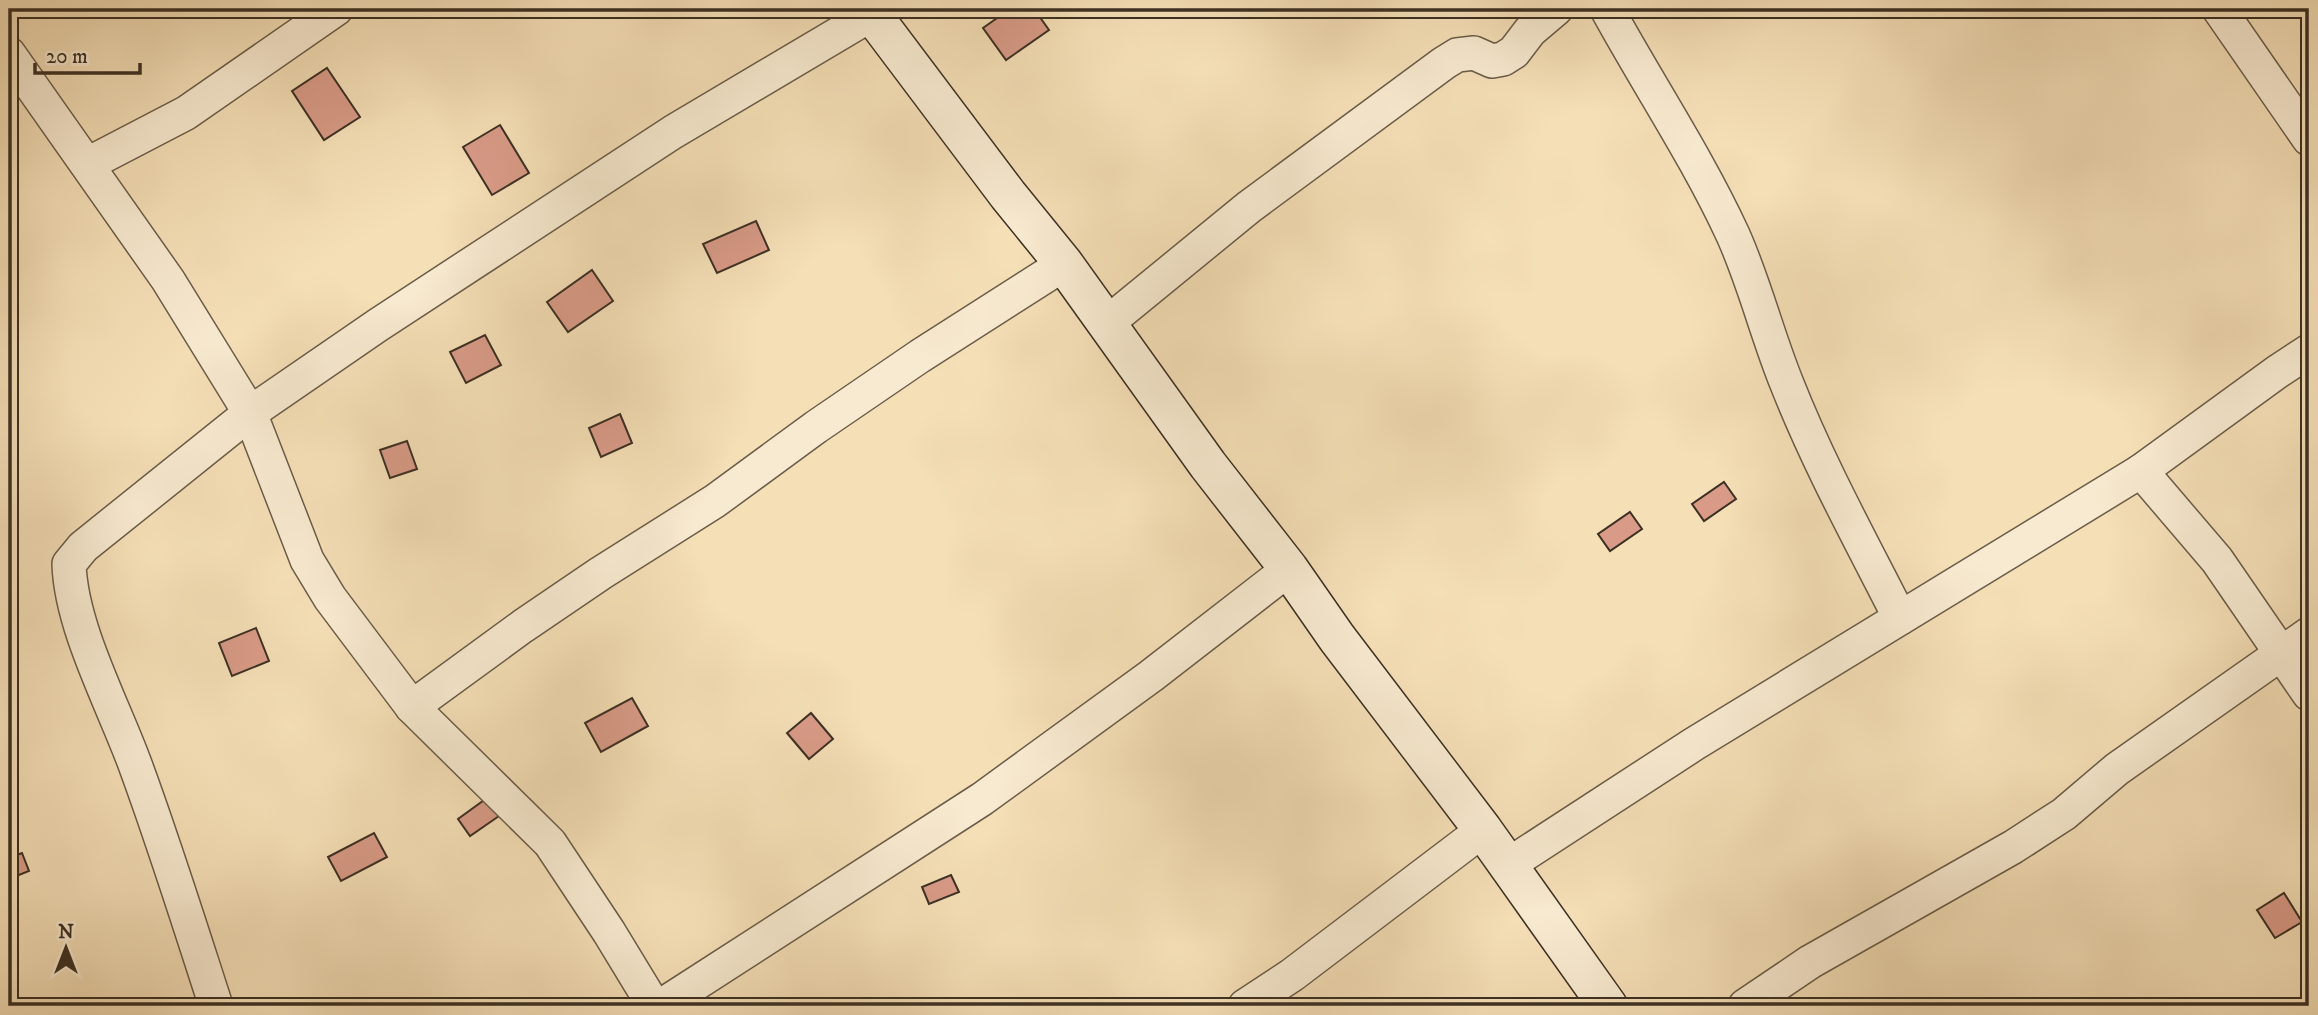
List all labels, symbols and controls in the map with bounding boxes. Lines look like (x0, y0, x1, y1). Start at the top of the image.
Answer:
scale bar (35, 32, 140, 76)
text: 20 m (46, 44, 88, 70)
north arrow (32, 914, 102, 984)
text: N (58, 921, 74, 944)

